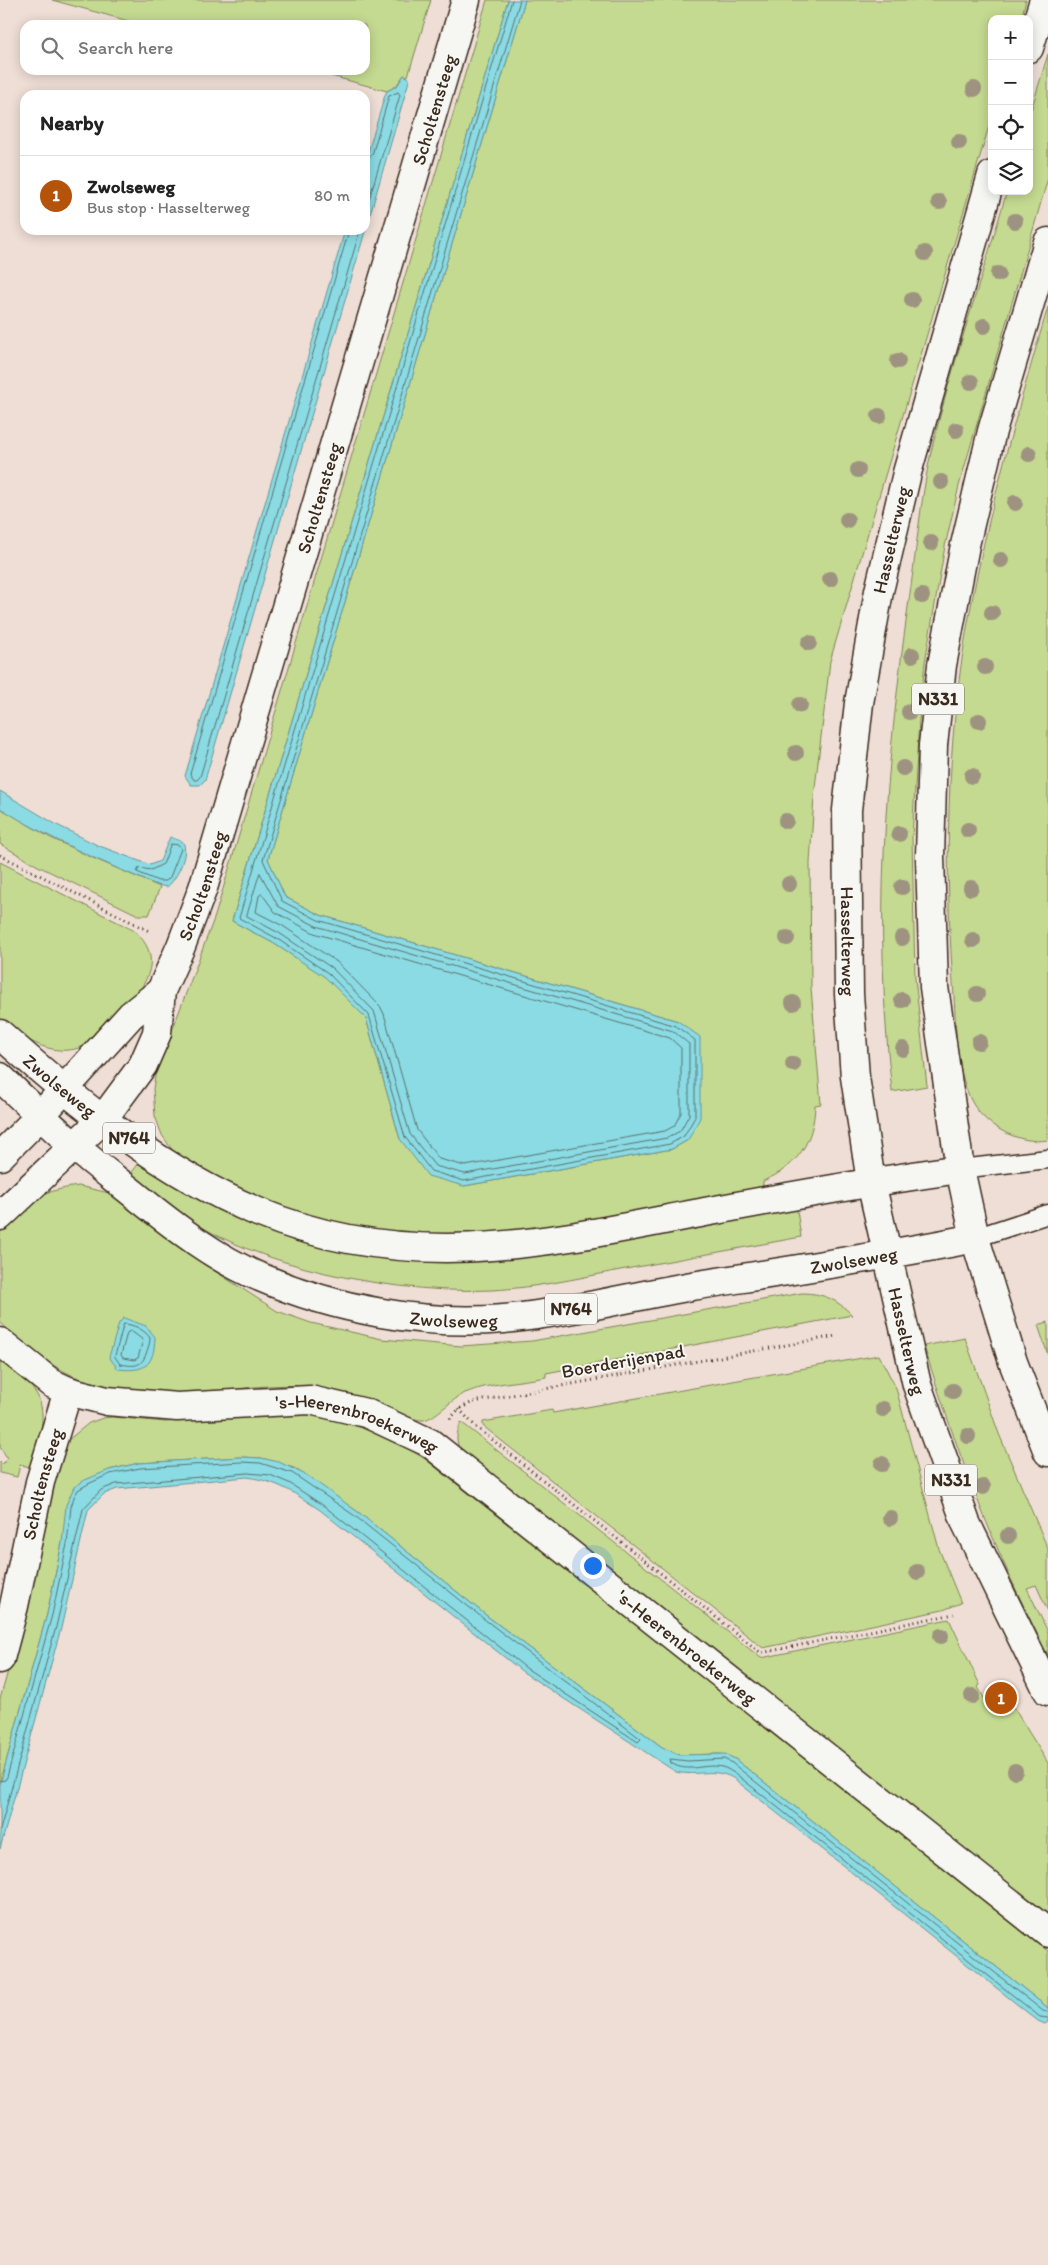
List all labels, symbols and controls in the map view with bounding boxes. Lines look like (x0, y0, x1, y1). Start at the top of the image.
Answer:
map controls (988, 15, 1033, 195)
button: + (988, 15, 1033, 60)
search box (20, 20, 370, 75)
icon: search (38, 34, 66, 62)
text: Search here (78, 36, 173, 59)
street label: Scholtensteeg (406, 51, 461, 168)
button: − (988, 60, 1033, 105)
button: locate (988, 105, 1033, 150)
text: Nearby (40, 110, 104, 135)
button: layers (988, 150, 1033, 195)
text: Zwolseweg (87, 175, 175, 198)
text: 1 (52, 186, 60, 205)
text: 80 m (314, 186, 350, 205)
text: Bus stop · Hasselterweg (87, 198, 250, 217)
street label: Scholtensteeg (291, 439, 346, 556)
street label: Hasselterweg (867, 484, 915, 596)
road number: N331 (912, 684, 964, 714)
street label: Scholtensteeg (173, 828, 231, 944)
street label: Hasselterweg (836, 886, 861, 997)
street label: Zwolseweg (19, 1048, 102, 1123)
road number: N764 (103, 1122, 155, 1154)
street label: Zwolseweg (808, 1241, 899, 1279)
street label: Hasselterweg (884, 1285, 931, 1398)
road number: N764 (545, 1294, 597, 1325)
street label: Zwolseweg (408, 1306, 499, 1332)
street label: Boerderijenpad (560, 1339, 687, 1383)
street label: 's-Heerenbroekerweg (274, 1388, 444, 1458)
street label: Scholtensteeg (17, 1425, 67, 1542)
road number: N331 (925, 1464, 977, 1496)
your location (580, 1553, 606, 1579)
street label: 's-Heerenbroekerweg (612, 1584, 762, 1709)
pin: 1 (985, 1679, 1017, 1717)

